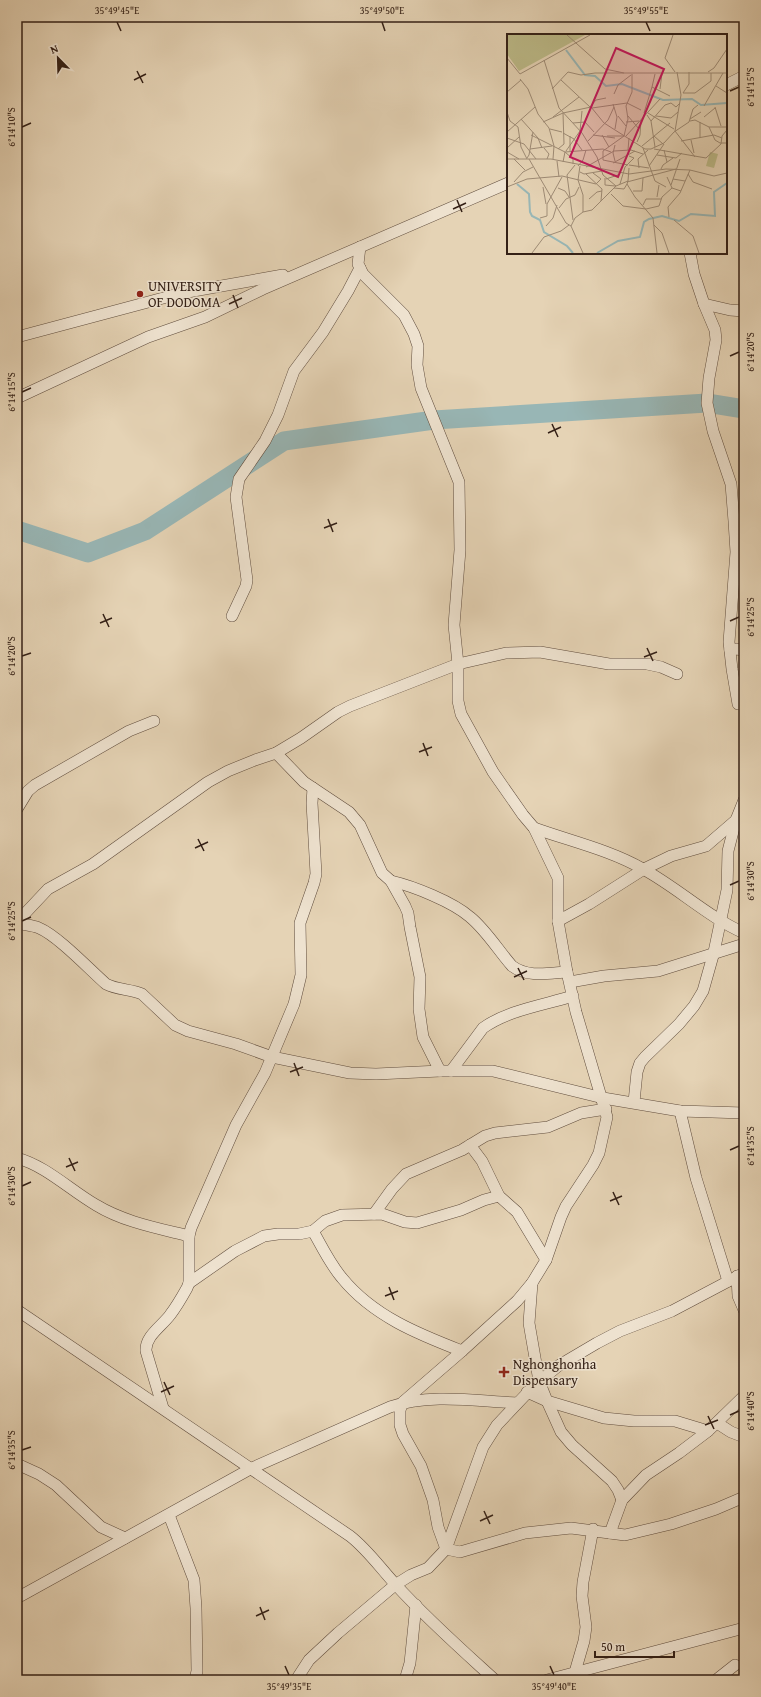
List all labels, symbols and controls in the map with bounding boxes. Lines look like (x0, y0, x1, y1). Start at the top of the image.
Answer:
text: 35°49'45"E (95, 3, 139, 18)
text: 35°49'50"E (360, 3, 404, 18)
text: 35°49'55"E (624, 3, 668, 18)
inset map (507, 34, 727, 254)
north arrow (38, 38, 78, 78)
text: N (48, 40, 61, 58)
text: 6°14'15"S (743, 67, 758, 107)
text: 6°14'10"S (4, 107, 19, 147)
place label: UNIVERSITY OF DODOMA (148, 276, 223, 312)
marker: UNIVERSITY OF DODOMA (135, 289, 145, 299)
text: 6°14'20"S (743, 332, 758, 372)
text: 6°14'15"S (4, 372, 19, 412)
text: 6°14'25"S (743, 597, 758, 637)
text: 6°14'20"S (4, 636, 19, 676)
text: 6°14'30"S (743, 861, 758, 901)
text: 6°14'25"S (4, 901, 19, 941)
text: 6°14'35"S (743, 1126, 758, 1166)
text: 6°14'30"S (4, 1166, 19, 1206)
place label: Nghonghonha Dispensary (513, 1354, 597, 1390)
marker: Nghonghonha Dispensary (498, 1366, 510, 1378)
text: 6°14'40"S (743, 1391, 758, 1431)
text: 6°14'35"S (4, 1430, 19, 1470)
scale bar (595, 1633, 674, 1659)
text: 50 m (601, 1638, 625, 1655)
text: 35°49'35"E (267, 1679, 311, 1694)
text: 35°49'40"E (532, 1679, 576, 1694)

